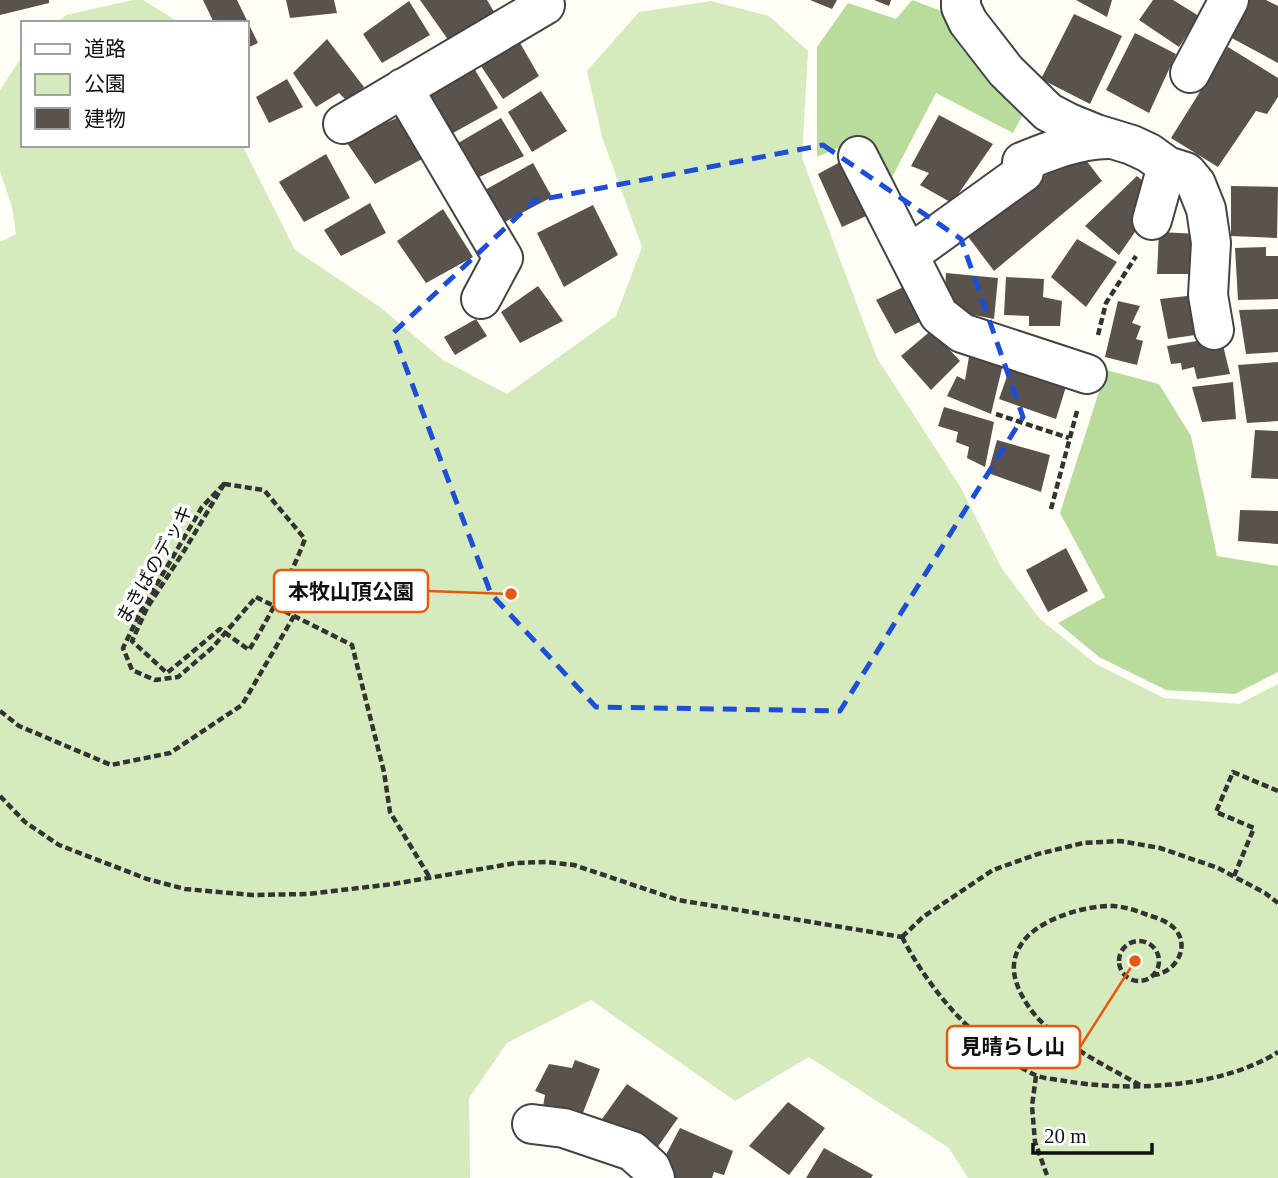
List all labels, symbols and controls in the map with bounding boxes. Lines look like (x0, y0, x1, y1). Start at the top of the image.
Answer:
legend (21, 21, 248, 147)
text: 道路 (84, 37, 126, 61)
text: 公園 (84, 72, 126, 96)
text: 建物 (84, 107, 126, 131)
street label: まきばのデッキ (112, 501, 197, 627)
callout: 本牧山頂公園 (274, 570, 428, 612)
text: 本牧山頂公園 (288, 580, 414, 604)
callout: 見晴らし山 (947, 1026, 1080, 1068)
text: 見晴らし山 (961, 1035, 1066, 1059)
scale bar (1033, 1112, 1152, 1156)
text: 20 m (1044, 1124, 1087, 1148)

